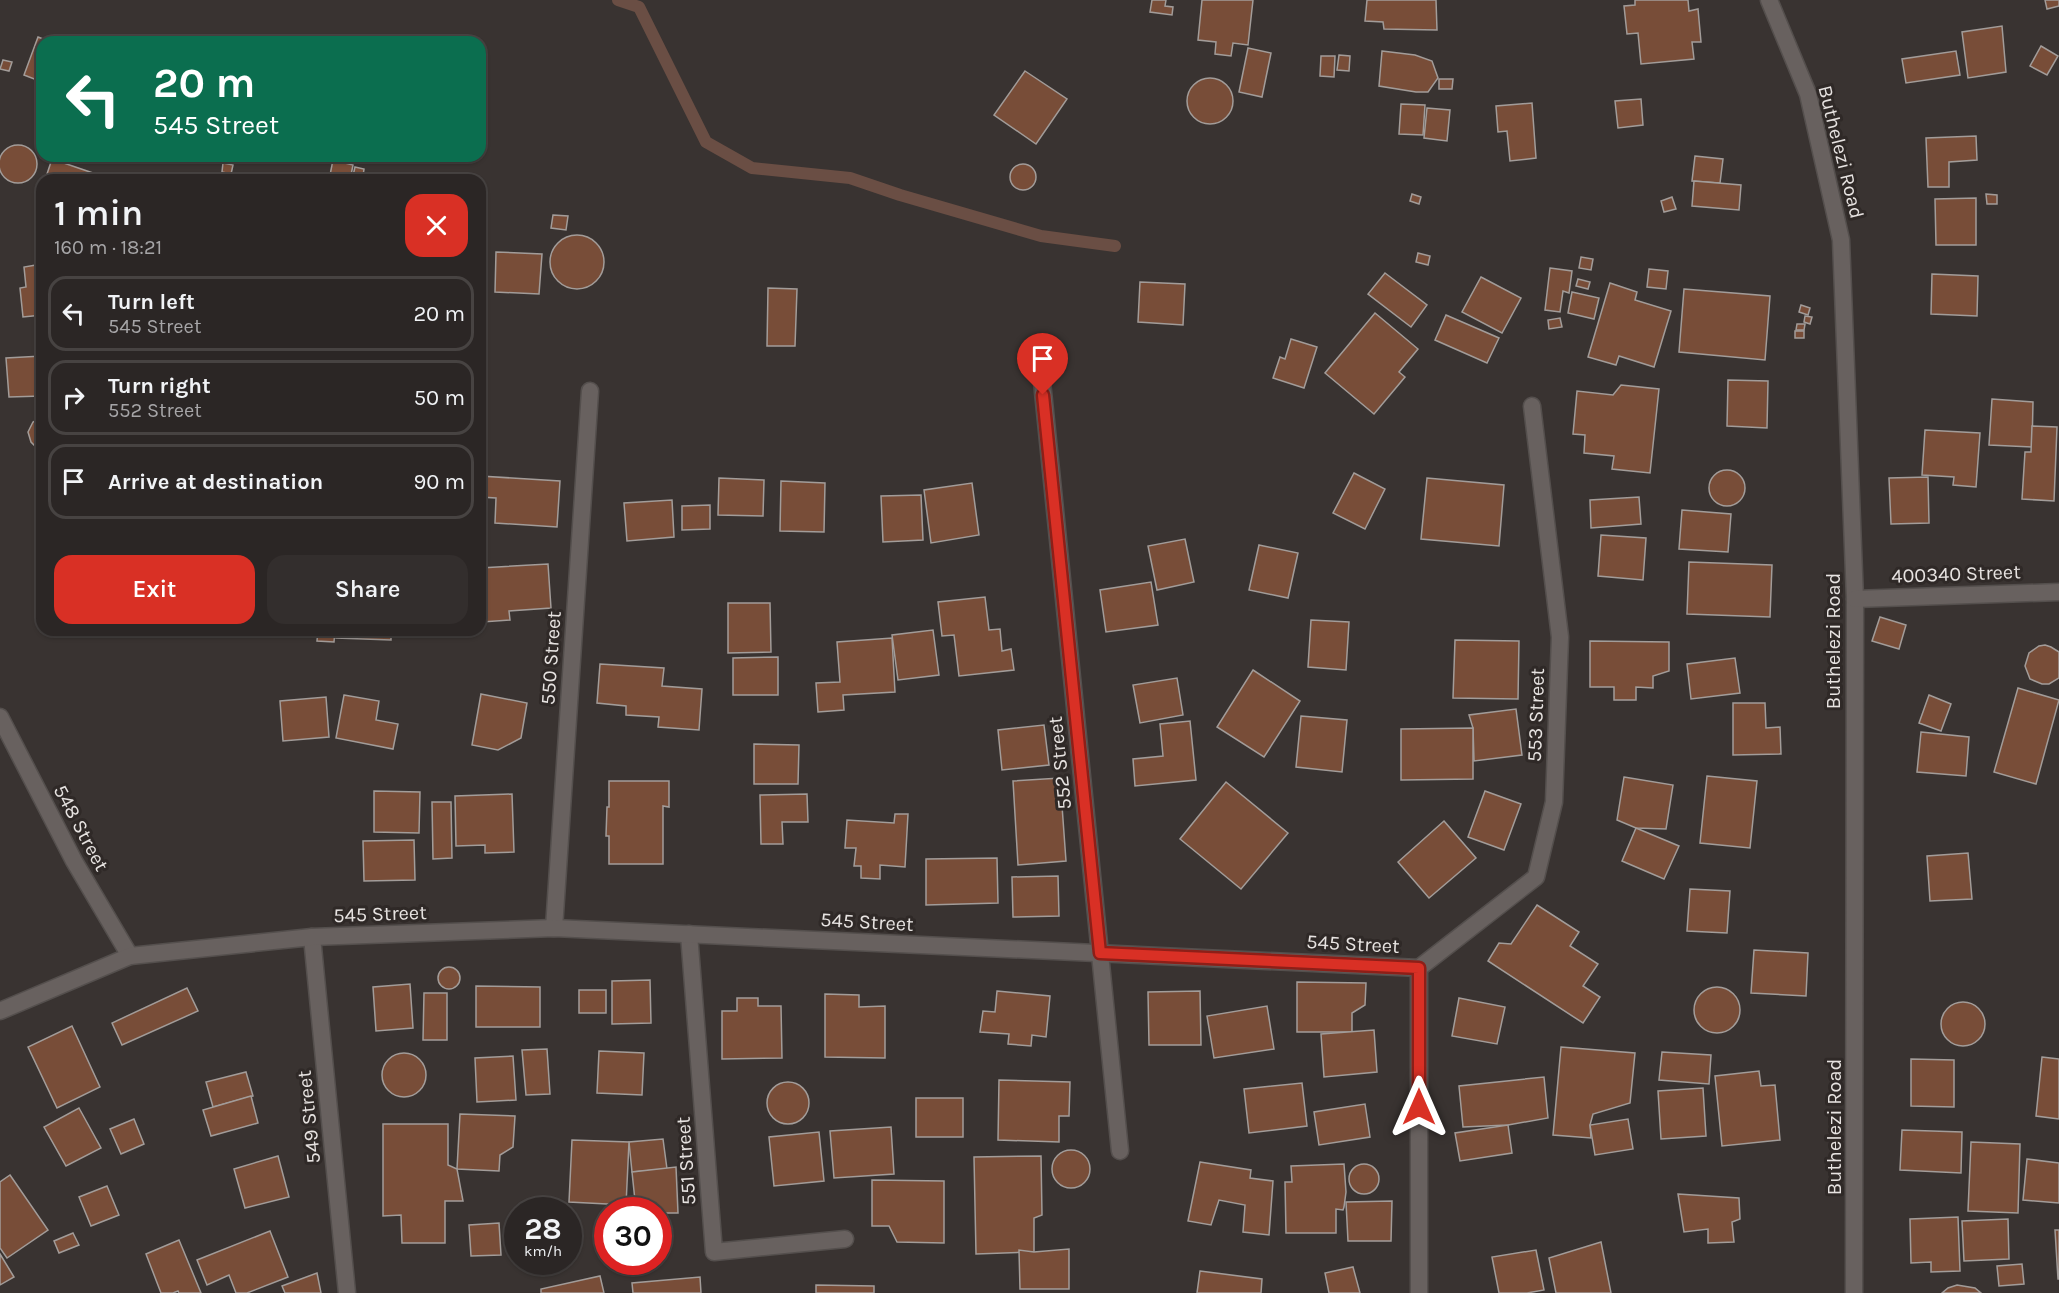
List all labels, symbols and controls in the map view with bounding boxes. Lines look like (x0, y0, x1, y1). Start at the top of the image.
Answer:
text: 20 m (153, 58, 255, 108)
icon: left (54, 60, 132, 138)
street label: Buthelezi Road (1813, 83, 1869, 221)
text: 545 Street (153, 109, 279, 141)
text: 1 min (54, 192, 143, 234)
button: close (405, 194, 468, 257)
text: 160 m · 18:21 (54, 236, 162, 259)
text: Turn left (108, 289, 195, 315)
icon: left (57, 297, 90, 330)
text: 20 m (413, 301, 465, 327)
text: 545 Street (108, 315, 201, 338)
pin (1017, 333, 1068, 395)
icon: arrive (1026, 342, 1059, 375)
text: Turn right (108, 373, 211, 399)
icon: right (57, 381, 90, 414)
text: 50 m (414, 385, 465, 411)
text: 552 Street (108, 399, 202, 422)
icon: arrive (57, 465, 90, 498)
text: Arrive at destination (108, 469, 323, 495)
text: 90 m (413, 469, 465, 495)
button: Exit (54, 555, 255, 624)
button: Share (267, 555, 468, 624)
street label: 400340 Street (1891, 560, 2022, 588)
street label: Buthelezi Road (1822, 573, 1845, 709)
street label: 550 Street (536, 610, 566, 706)
street label: 553 Street (1523, 667, 1549, 762)
street label: 552 Street (1044, 715, 1076, 811)
street label: 548 Street (49, 781, 114, 875)
street label: 545 Street (333, 901, 428, 927)
street label: 545 Street (820, 908, 915, 936)
street label: 545 Street (1306, 930, 1401, 958)
street label: Buthelezi Road (1823, 1059, 1846, 1195)
street label: 549 Street (293, 1069, 325, 1165)
position arrow (1387, 1075, 1451, 1139)
street label: 551 Street (671, 1115, 701, 1206)
speed limit sign: 30 (594, 1197, 672, 1275)
text: 28 (524, 1211, 562, 1247)
text: km/h (524, 1242, 562, 1260)

